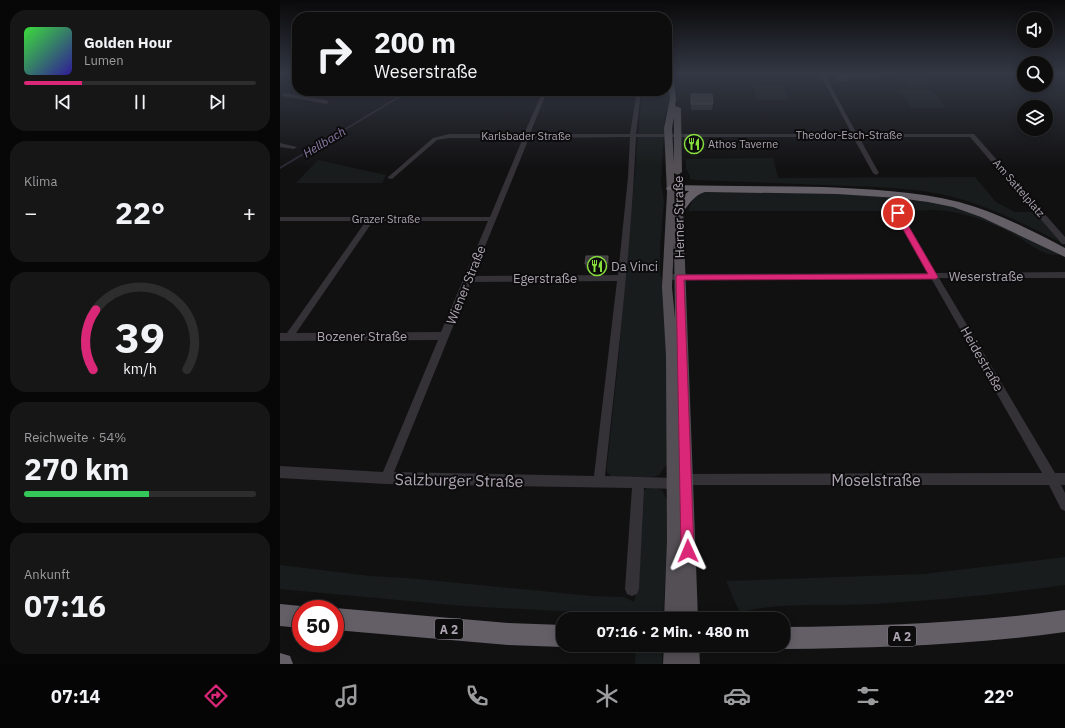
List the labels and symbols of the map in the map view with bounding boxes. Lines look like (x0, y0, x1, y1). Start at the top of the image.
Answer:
water label: Hellbach (300, 123, 348, 161)
street label: Theodor-Esch-Straße (796, 128, 902, 142)
street label: Karlsbader Straße (481, 129, 571, 143)
restaurant icon: Athos Taverne (683, 133, 705, 155)
place label: Athos Taverne (708, 137, 778, 151)
street label: Am Sattelplatz (990, 156, 1048, 220)
street label: Herner Straße (670, 176, 688, 258)
pin (881, 196, 915, 230)
street label: Grazer Straße (352, 212, 420, 226)
street label: Wiener Straße (442, 243, 490, 327)
restaurant icon: Da Vinci (586, 255, 608, 277)
place label: Da Vinci (611, 258, 658, 275)
street label: Weserstraße (949, 268, 1023, 285)
street label: Egerstraße (513, 270, 577, 287)
street label: Heidestraße (957, 323, 1007, 395)
street label: Bozener Straße (317, 328, 407, 345)
street label: Salzburger Straße (395, 469, 524, 491)
street label: Moselstraße (831, 470, 921, 490)
position arrow (667, 530, 709, 572)
speed limit sign: 50 (292, 600, 344, 652)
road number: A 2 (435, 619, 463, 639)
road number: A 2 (888, 626, 916, 646)

